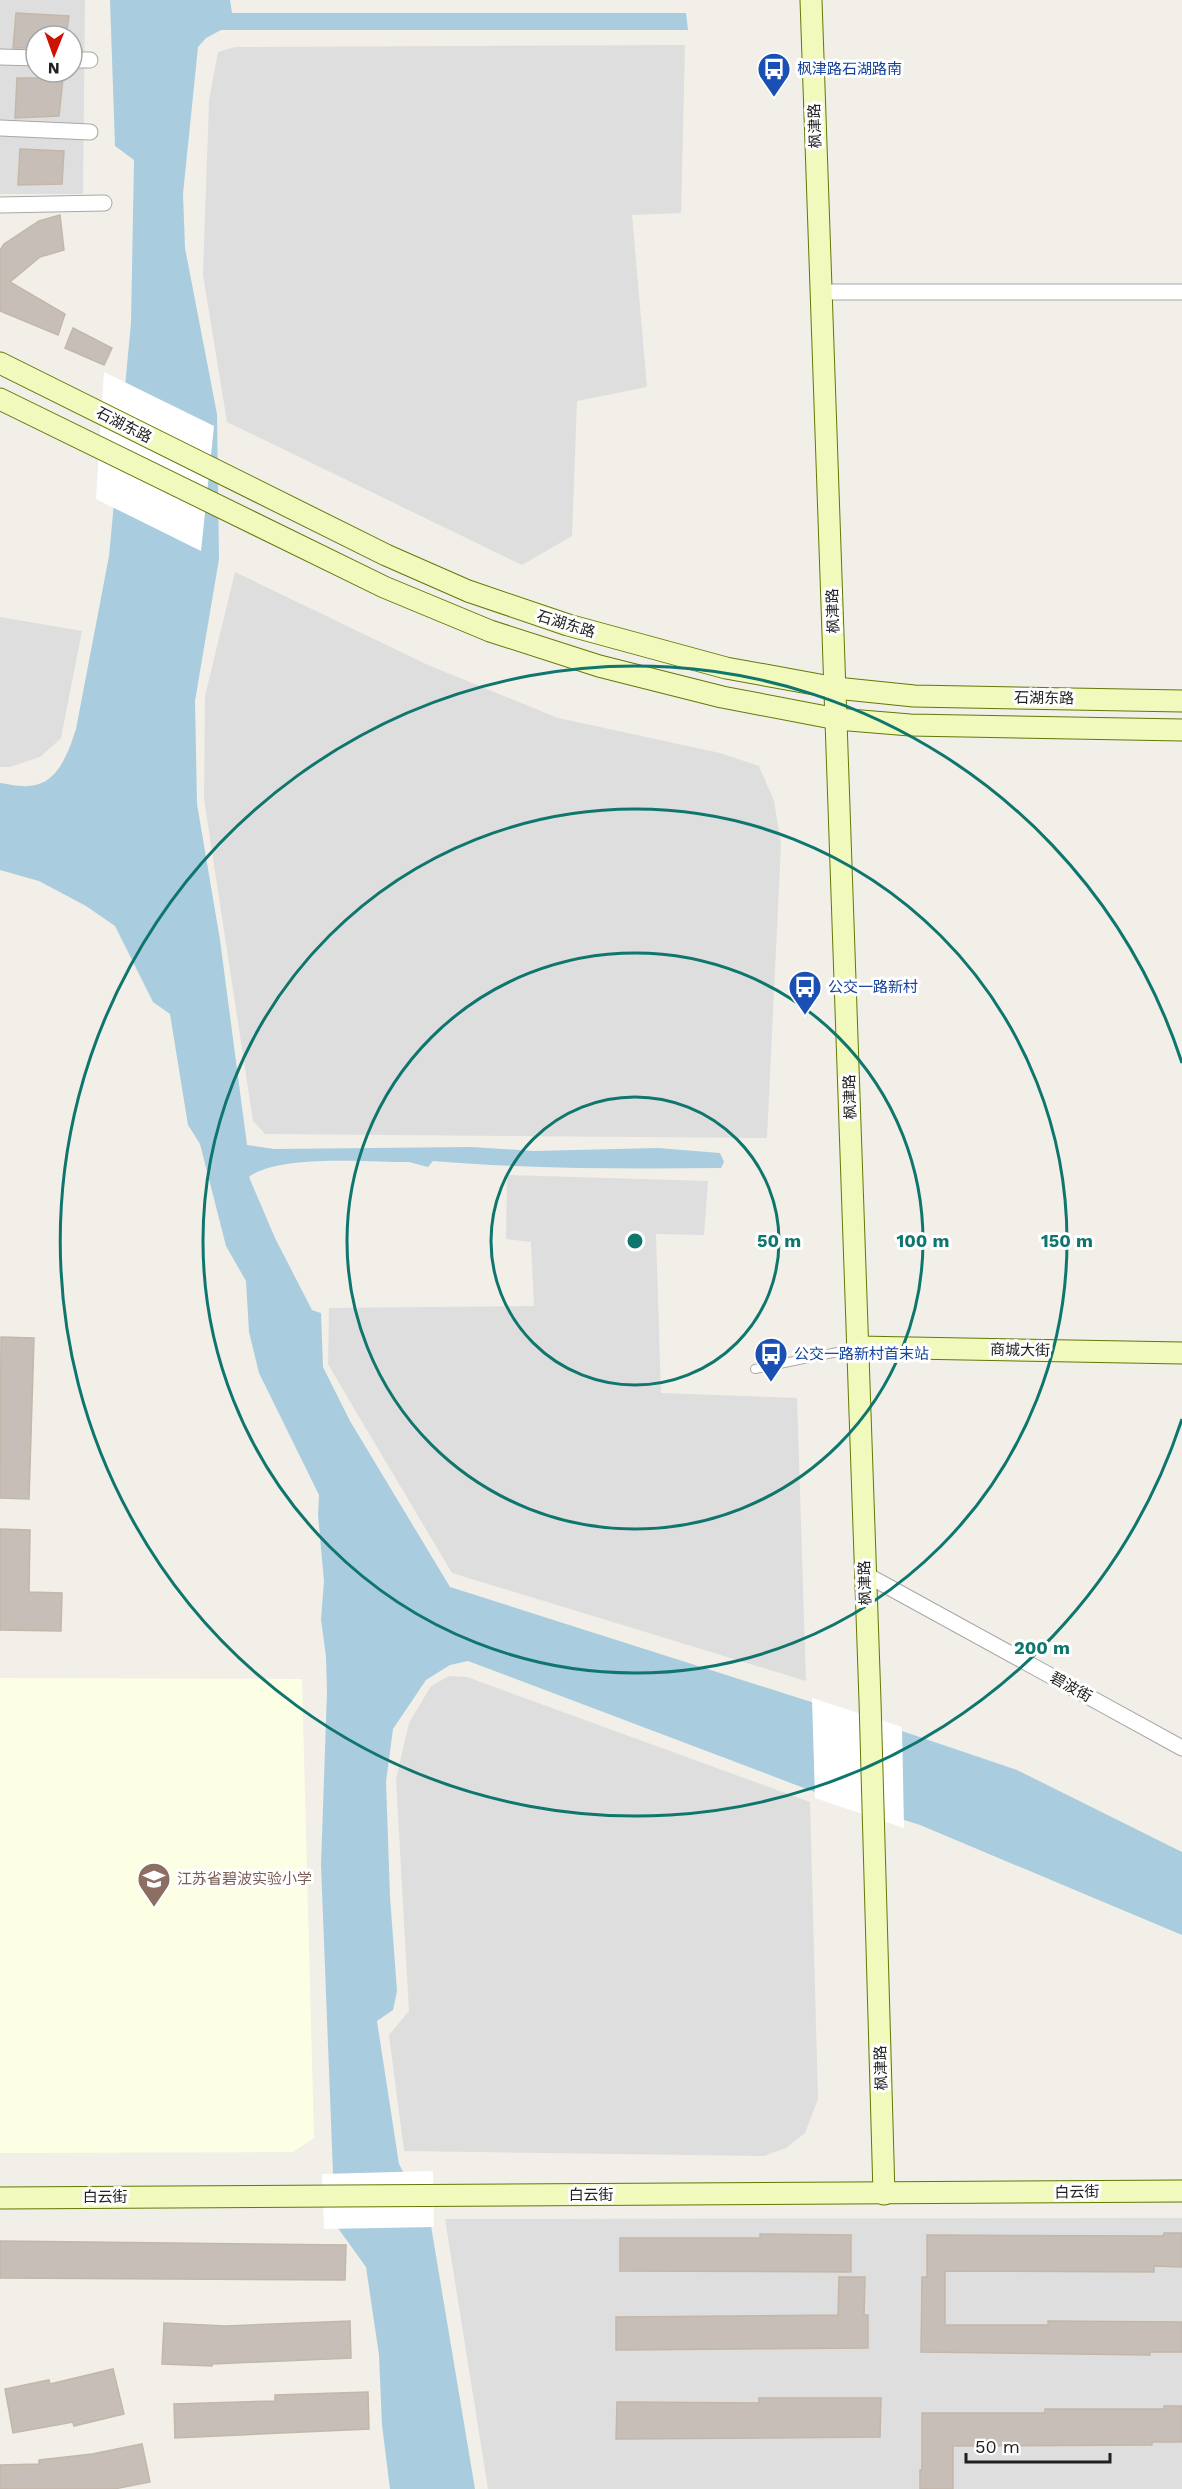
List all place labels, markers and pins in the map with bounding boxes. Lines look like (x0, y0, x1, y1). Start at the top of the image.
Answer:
bus stop icon: 枫津路石湖路南 (756, 51, 792, 98)
place label: 枫津路石湖路南 (797, 60, 902, 78)
bus stop icon: 公交一路新村 (787, 969, 823, 1016)
place label: 公交一路新村 (828, 978, 918, 996)
centre of rings (625, 1231, 645, 1251)
bus stop icon: 公交一路新村首末站 (753, 1336, 789, 1383)
place label: 公交一路新村首末站 (794, 1345, 929, 1363)
school or university icon: 江苏省碧波实验小学 (136, 1861, 172, 1908)
place label: 江苏省碧波实验小学 (177, 1870, 312, 1888)

